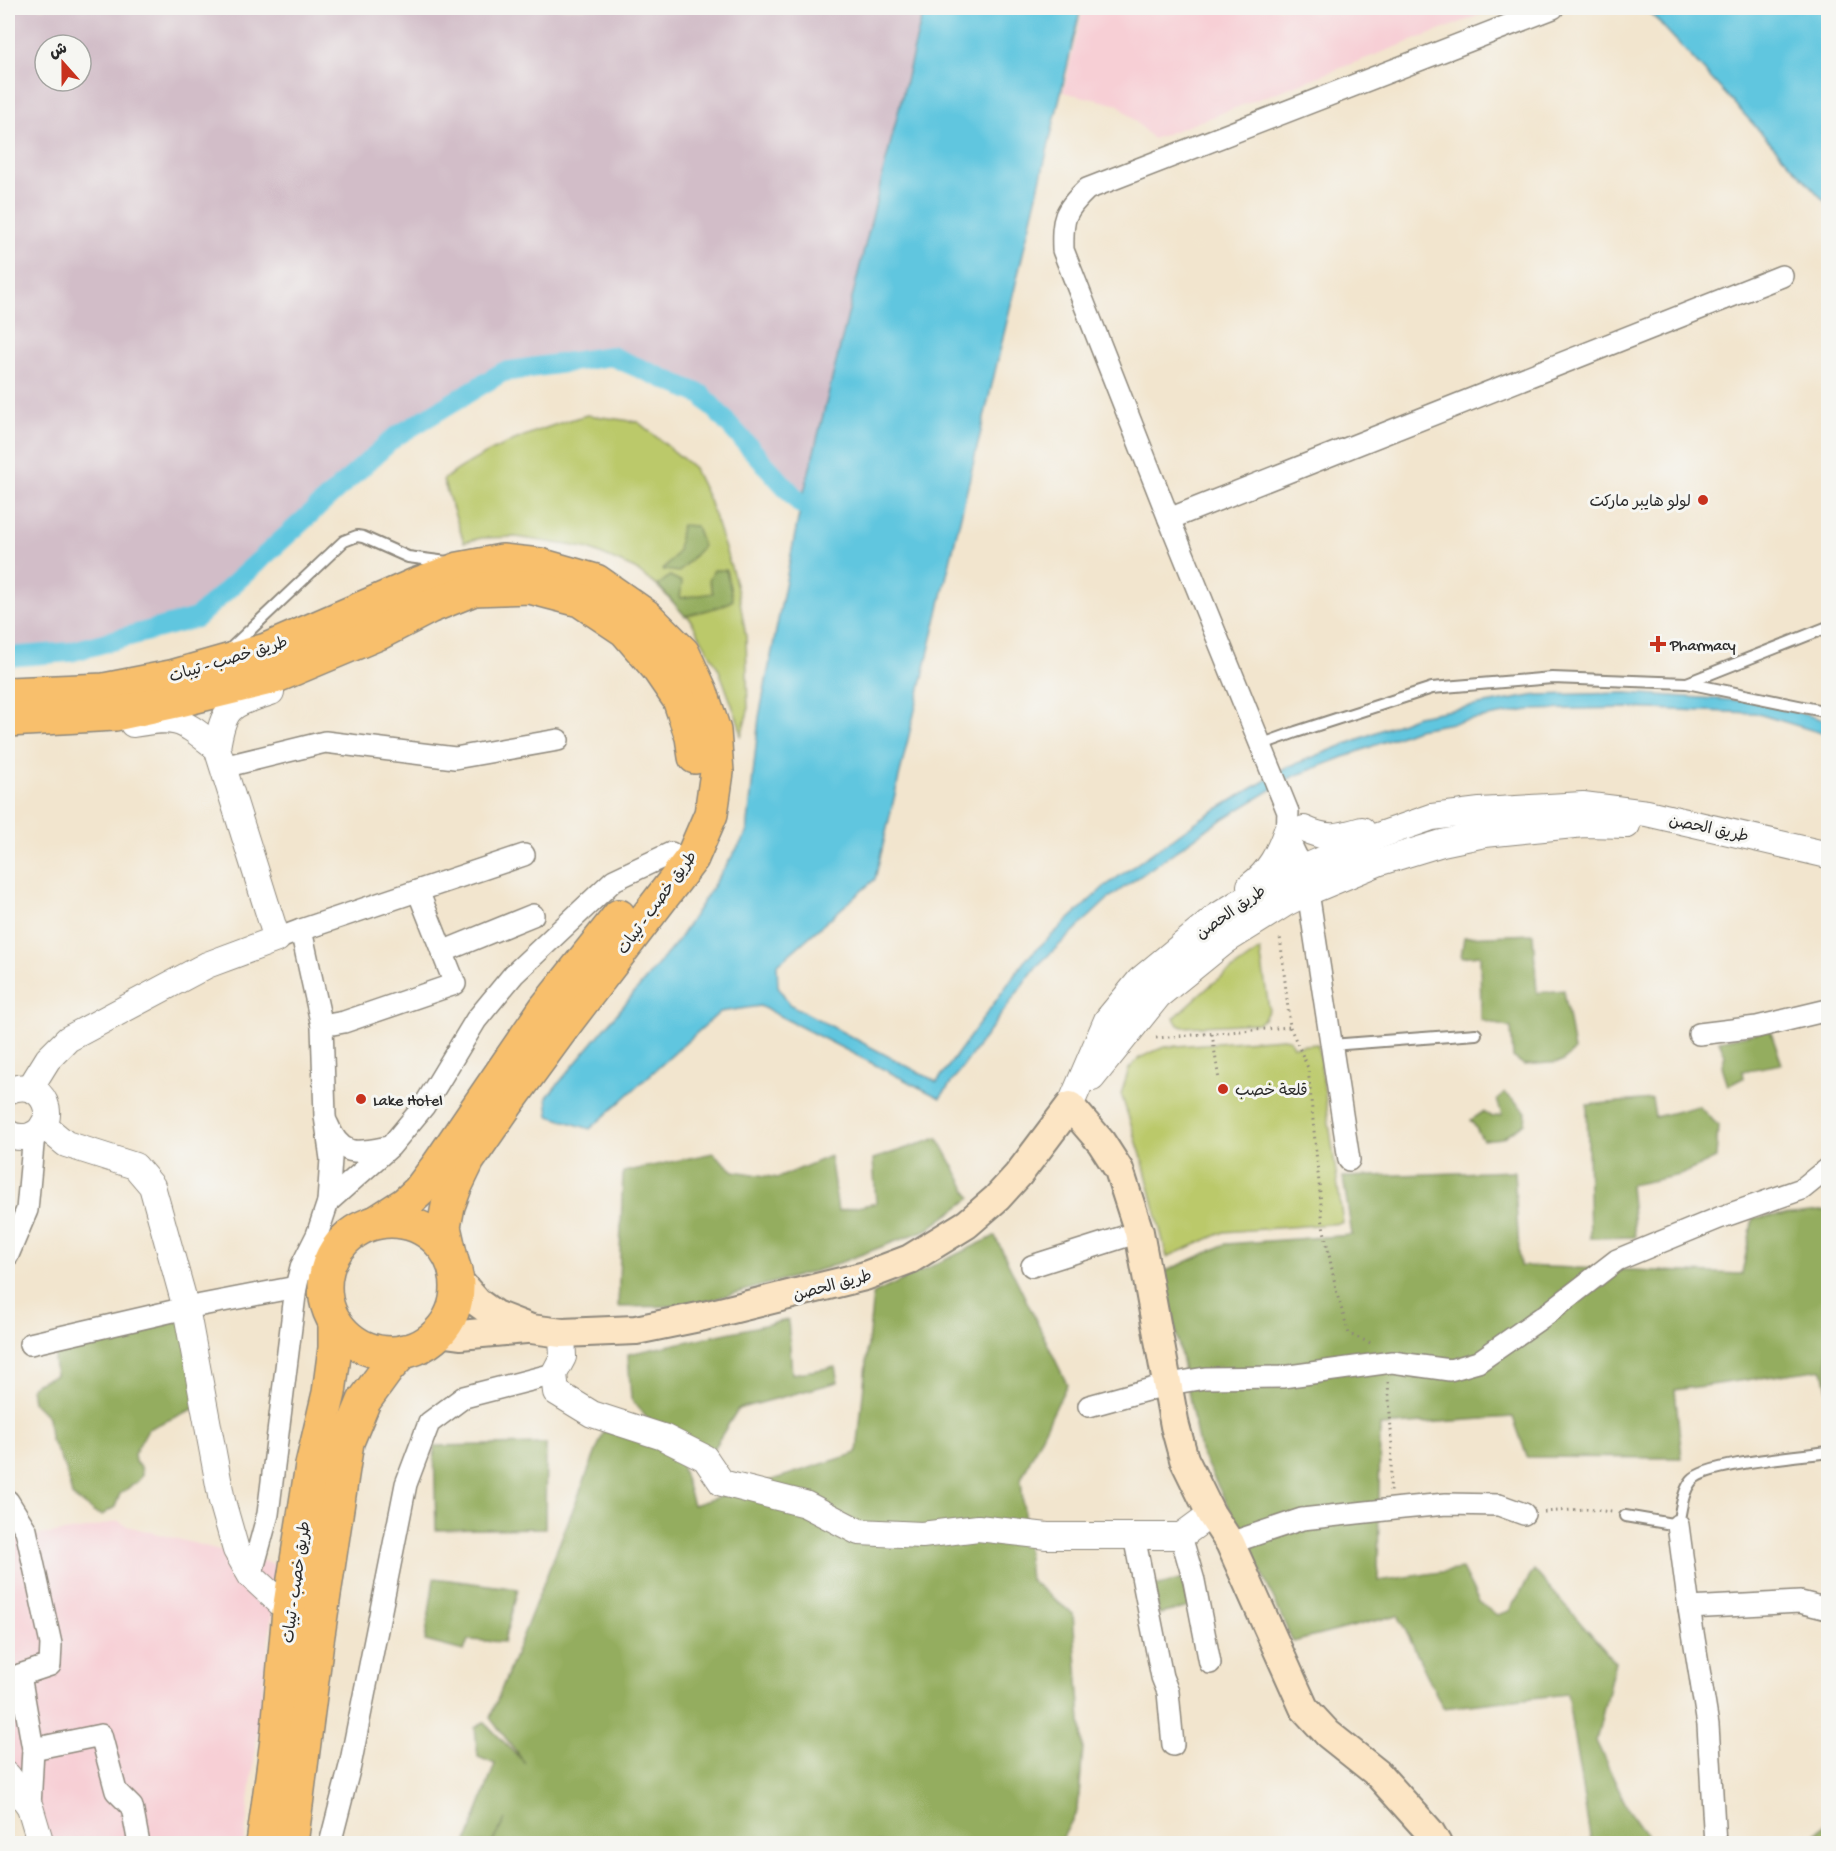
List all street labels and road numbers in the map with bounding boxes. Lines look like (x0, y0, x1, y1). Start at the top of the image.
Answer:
street label: طريق خصب - تيبات (167, 634, 291, 688)
street label: طريق الحصن (1667, 813, 1750, 848)
street label: طريق خصب - تيبات (615, 849, 703, 959)
street label: طريق الحصن (1193, 883, 1271, 945)
street label: طريق الحصن (791, 1268, 874, 1307)
street label: طريق خصب - تيبات (281, 1520, 316, 1645)

